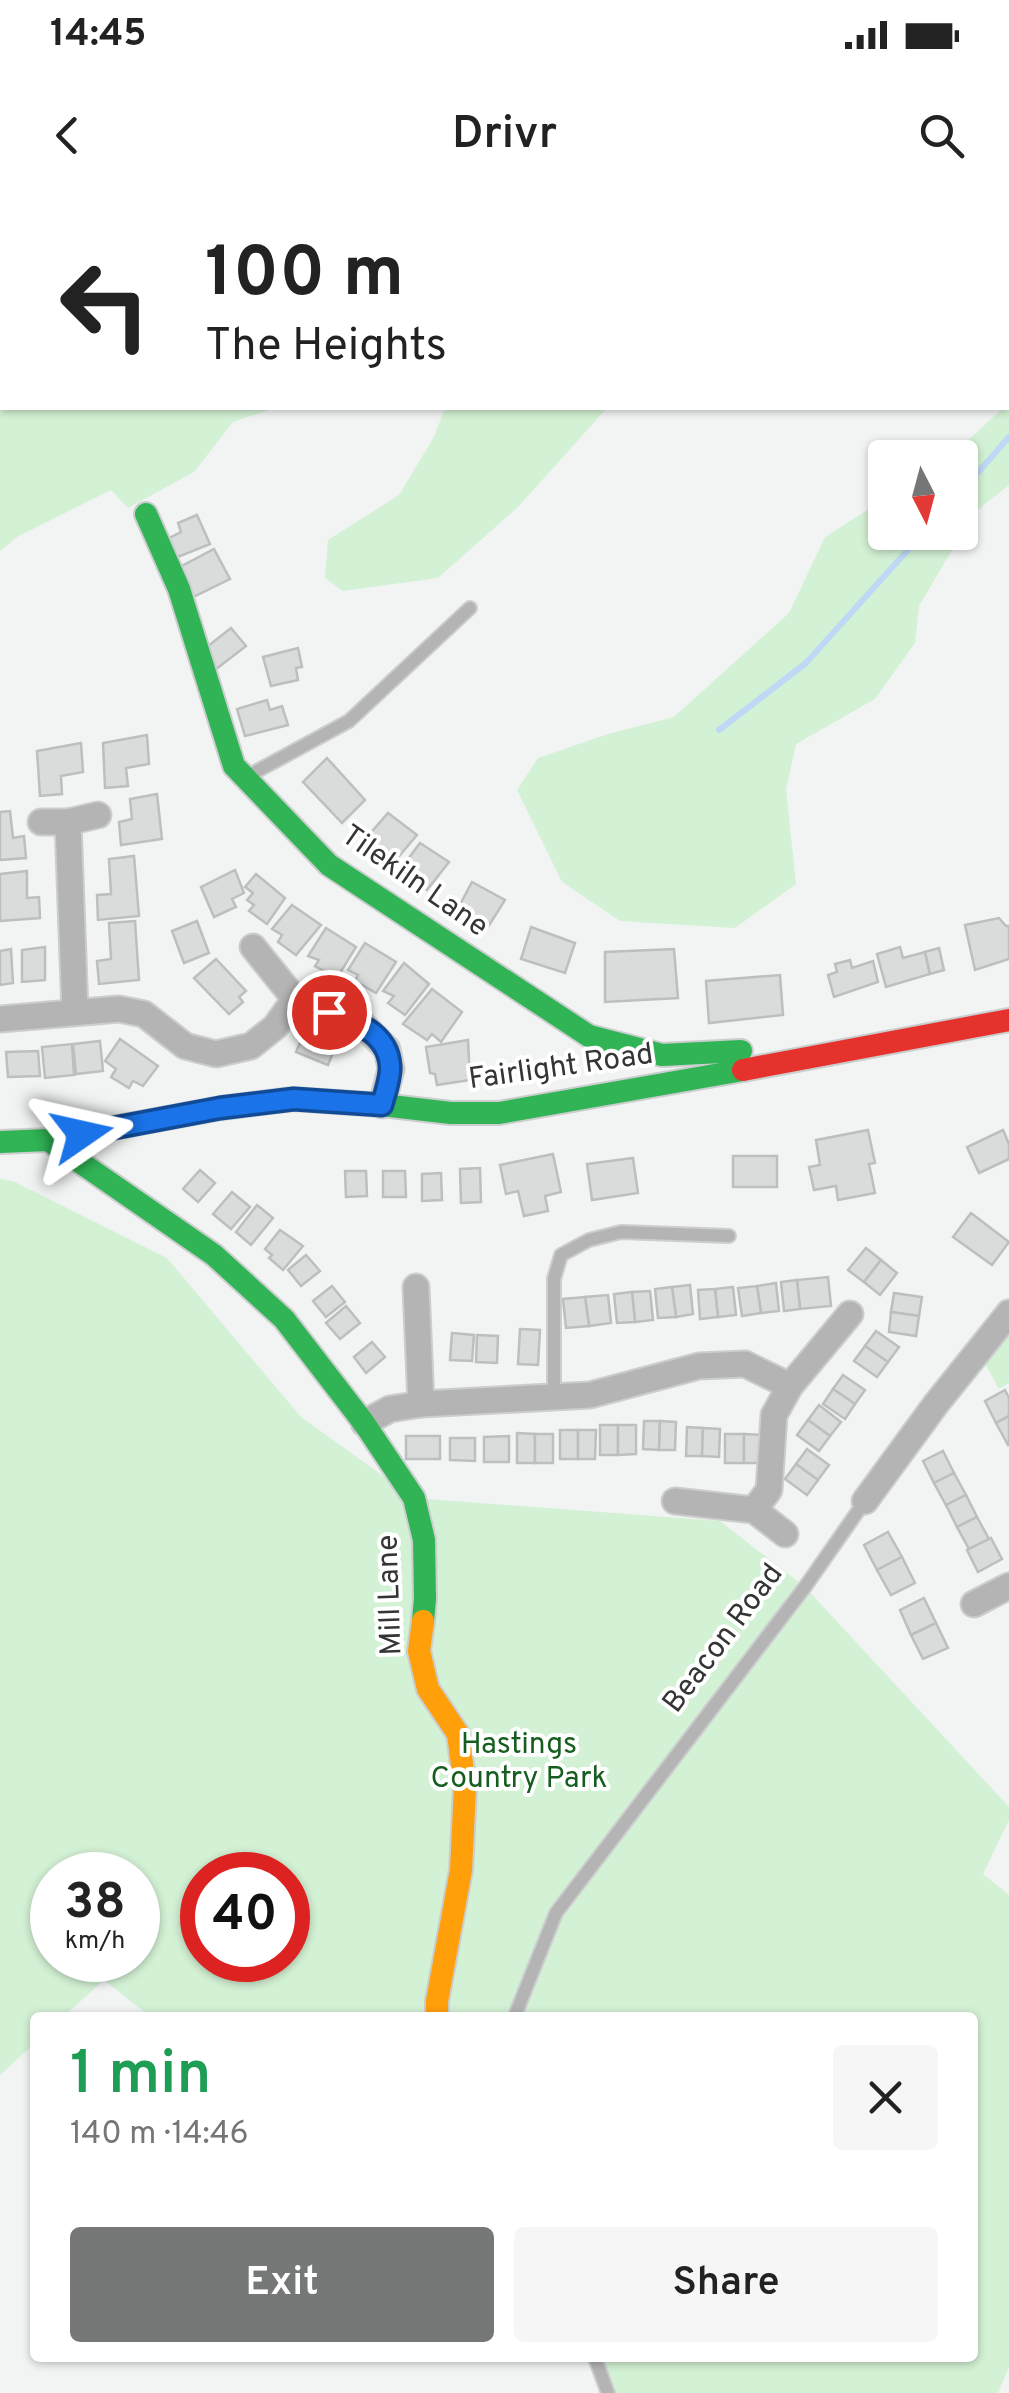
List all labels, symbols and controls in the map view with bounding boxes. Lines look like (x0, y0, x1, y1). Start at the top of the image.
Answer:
text: 14:45 (50, 11, 147, 60)
text: Drivr (452, 107, 557, 164)
icon: back (40, 108, 95, 163)
icon: search (914, 108, 969, 163)
text: 100 m (205, 232, 404, 321)
icon: left (40, 240, 170, 370)
text: The Heights (205, 319, 447, 376)
north arrow (868, 440, 978, 550)
map controls (868, 440, 978, 550)
street label: Tilekiln Lane (333, 818, 495, 946)
pin (287, 970, 372, 1055)
icon: arrive (302, 985, 357, 1040)
street label: Fairlight Road (466, 1037, 656, 1099)
position arrow (30, 1082, 134, 1186)
street label: Mill Lane (370, 1534, 412, 1656)
street label: Beacon Road (656, 1557, 792, 1721)
park label: Hastings Country Park (431, 1727, 607, 1798)
speed limit sign: 40 (180, 1852, 310, 1982)
text: 38 (64, 1873, 126, 1936)
text: km/h (65, 1926, 125, 1958)
text: 1 min (70, 2039, 211, 2115)
button: close (833, 2045, 938, 2150)
text: 140 m · 14:46 (70, 2115, 249, 2155)
button: Exit (70, 2227, 494, 2342)
button: Share (514, 2227, 938, 2342)

